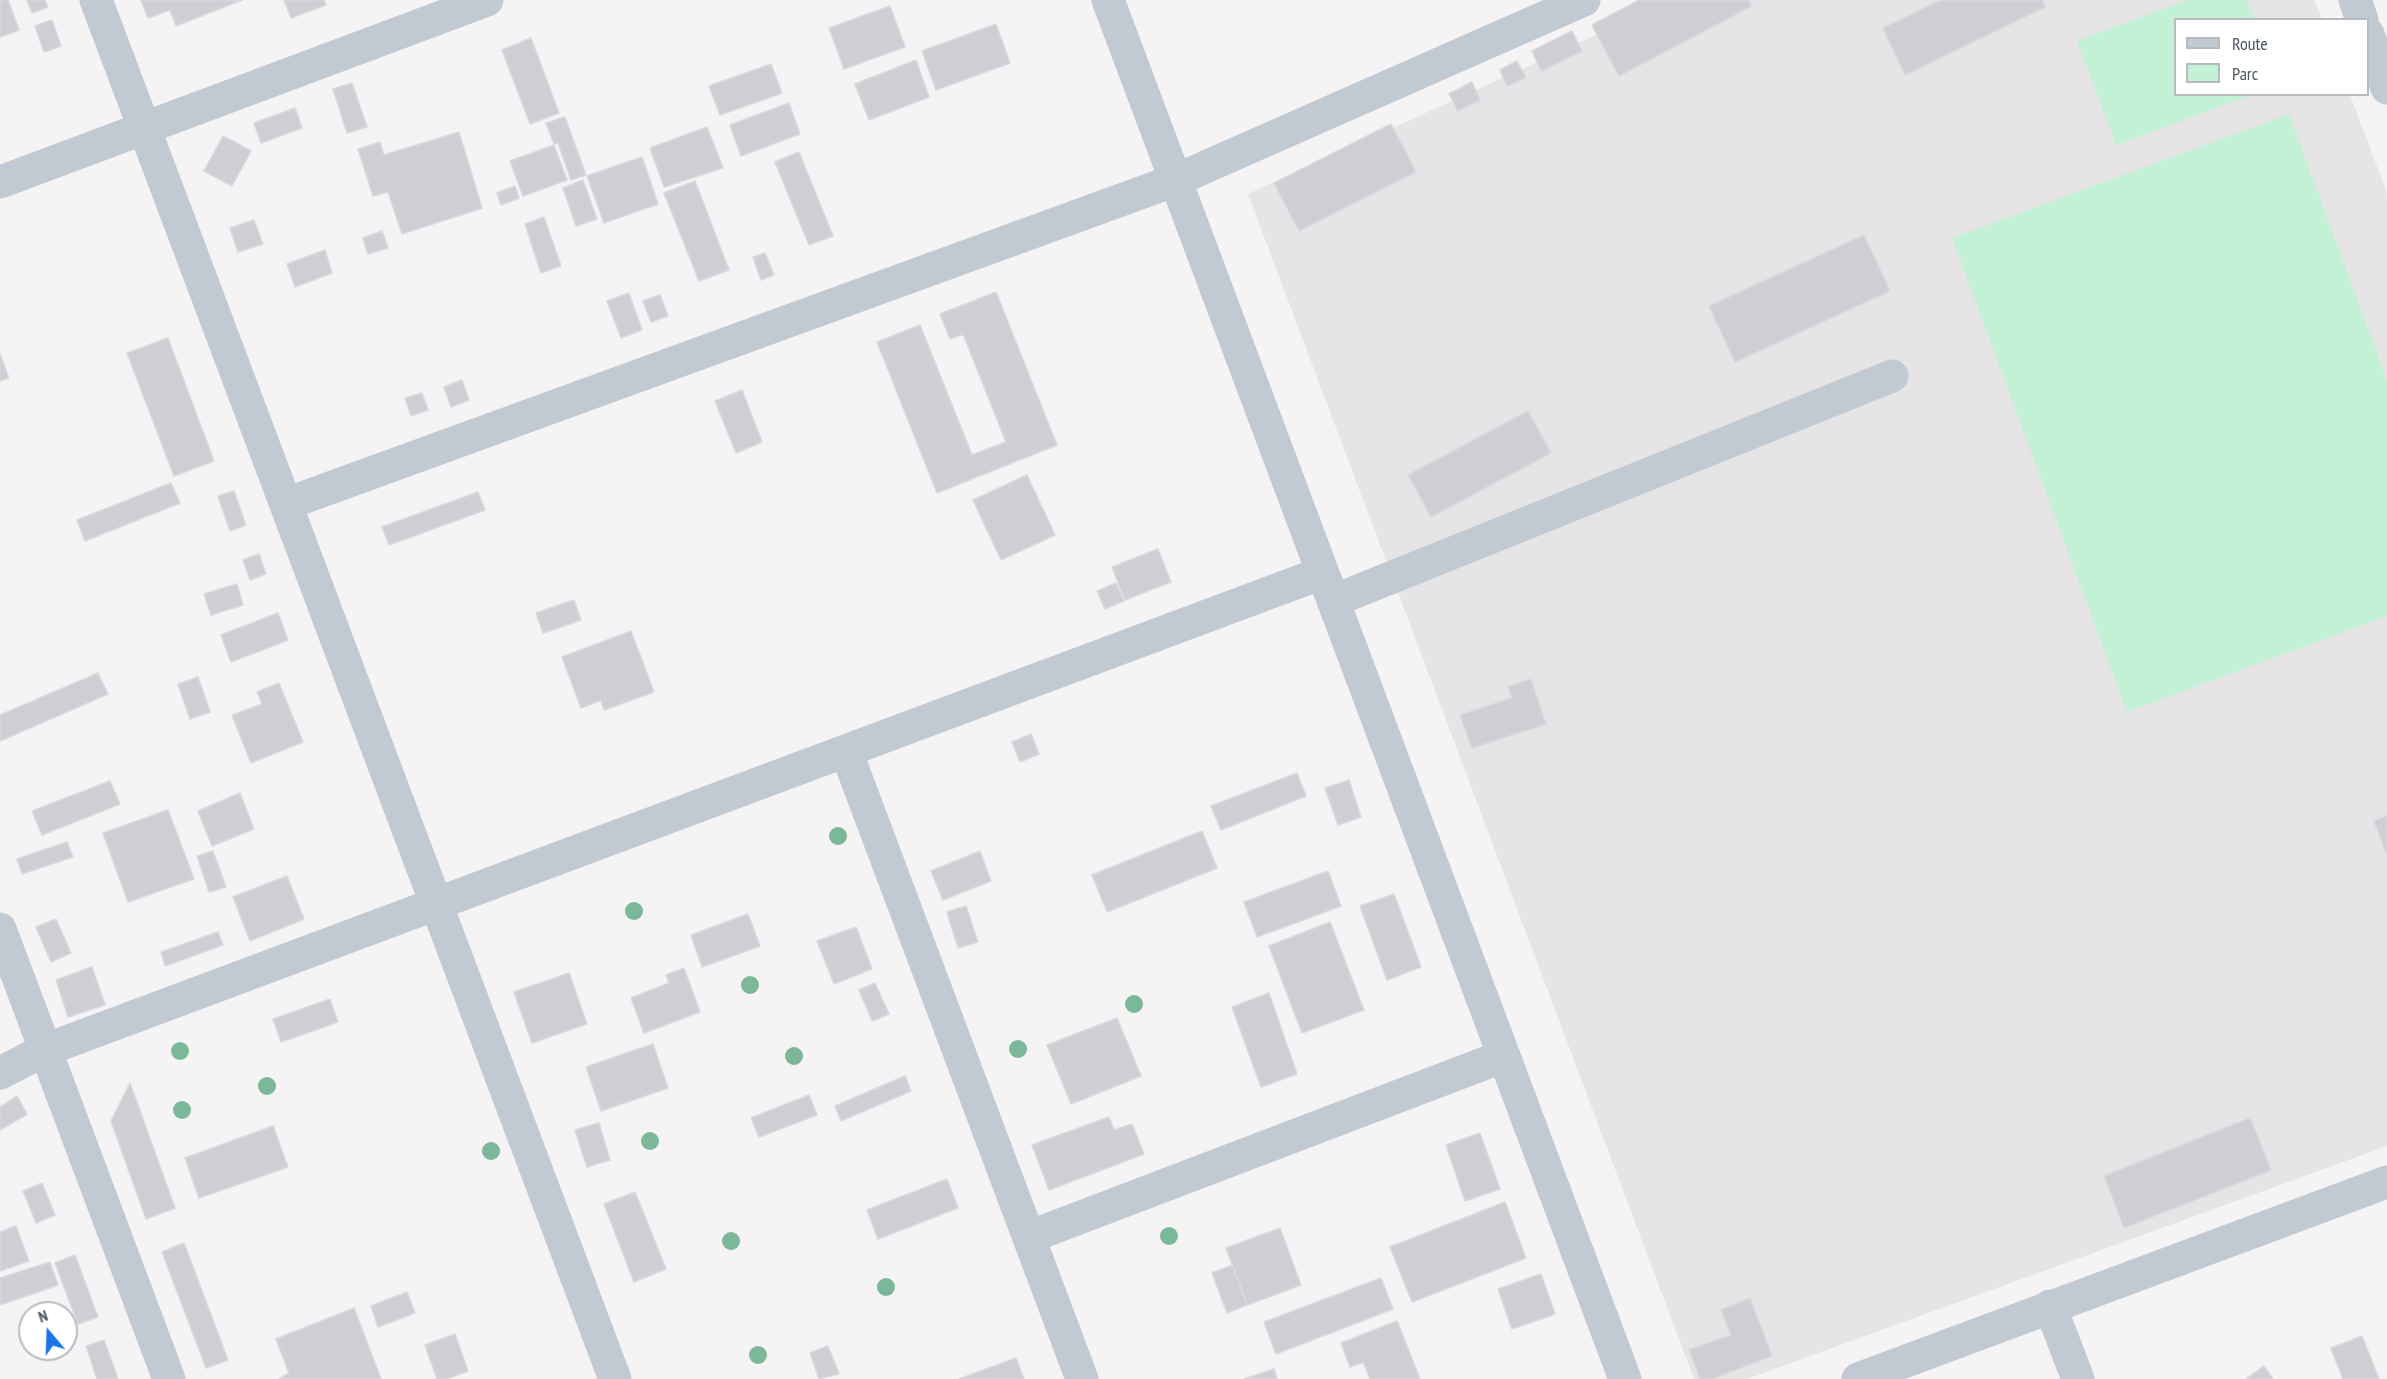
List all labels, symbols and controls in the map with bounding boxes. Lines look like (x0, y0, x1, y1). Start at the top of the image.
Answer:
legend (2174, 18, 2369, 96)
text: Route (2232, 32, 2268, 55)
text: Parc (2232, 62, 2258, 85)
north arrow (18, 1301, 78, 1361)
text: N (35, 1305, 50, 1327)

